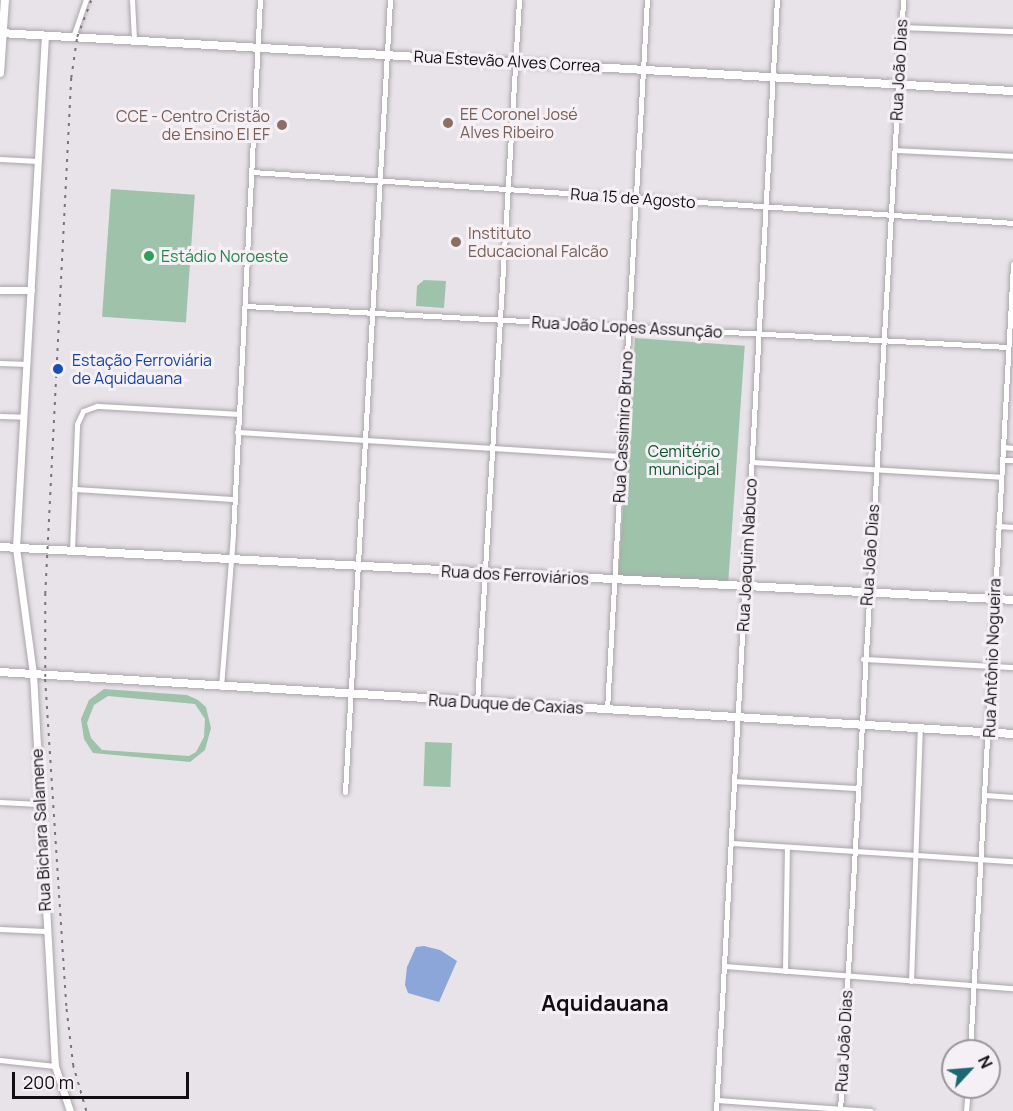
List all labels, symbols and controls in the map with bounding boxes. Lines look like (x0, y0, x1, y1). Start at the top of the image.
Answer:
street label: Rua João Dias (887, 19, 911, 121)
street label: Rua Estevão Alves Correa (413, 47, 601, 75)
place label: EE Coronel José Alves Ribeiro (460, 104, 578, 142)
place label: CCE - Centro Cristão de Ensino EI EF (116, 106, 270, 144)
marker: EE Coronel José Alves Ribeiro (441, 116, 455, 130)
marker: CCE - Centro Cristão de Ensino EI EF (275, 118, 289, 132)
street label: Rua 15 de Agosto (570, 184, 696, 212)
place label: Instituto Educacional Falcão (468, 223, 608, 261)
marker: Instituto Educacional Falcão (449, 235, 463, 249)
place label: Estádio Noroeste (161, 246, 288, 266)
marker: Estádio Noroeste (142, 249, 156, 263)
street label: Rua João Lopes Assunção (531, 312, 723, 342)
place label: Estação Ferroviária de Aquidauana (72, 350, 212, 388)
street label: Rua Cassimiro Bruno (609, 351, 637, 503)
marker: Estação Ferroviária de Aquidauana (49, 360, 67, 378)
park label: Cemitério municipal (648, 441, 720, 479)
street label: Rua Joaquim Nabuco (733, 478, 761, 632)
street label: Rua João Dias (857, 504, 883, 606)
street label: Rua dos Ferroviários (441, 562, 589, 588)
street label: Rua Antônio Nogueira (980, 578, 1004, 738)
street label: Rua Duque de Caxias (428, 690, 584, 718)
street label: Rua Bichara Salamene (27, 748, 55, 912)
street label: Rua João Dias (832, 990, 856, 1092)
district label: Aquidauana (541, 991, 669, 1017)
north arrow (941, 1039, 1001, 1099)
text: N (973, 1052, 998, 1072)
scale bar (15, 1060, 192, 1098)
text: 200 m (23, 1070, 74, 1094)

